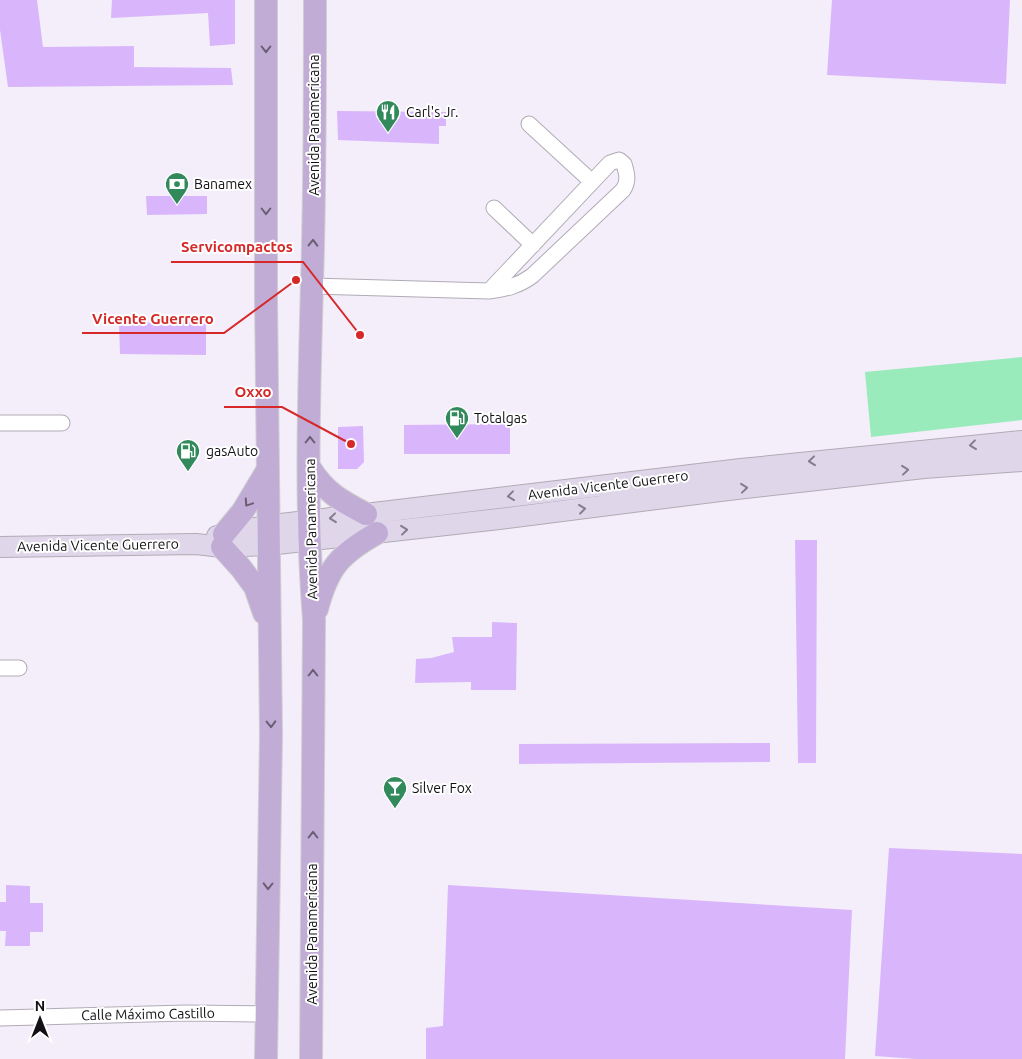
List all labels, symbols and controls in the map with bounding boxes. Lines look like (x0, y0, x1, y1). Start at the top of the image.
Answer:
one-way arrow (261, 45, 271, 53)
street label: Avenida Panamericana (306, 54, 322, 196)
restaurant icon: Carl's Jr. (375, 99, 401, 133)
place label: Carl's Jr. (406, 104, 458, 120)
bank icon: Banamex (164, 171, 190, 205)
place label: Banamex (194, 176, 252, 192)
one-way arrow (261, 208, 271, 215)
callout: Servicompactos (171, 232, 303, 262)
text: Servicompactos (181, 238, 293, 255)
one-way arrow (308, 239, 318, 246)
callout: Vicente Guerrero (82, 303, 224, 333)
text: Vicente Guerrero (92, 310, 214, 327)
callout: Oxxo (224, 377, 282, 407)
text: Oxxo (234, 383, 272, 400)
fuel station icon: Totalgas (444, 405, 470, 439)
place label: Totalgas (474, 410, 527, 426)
one-way arrow (305, 436, 315, 444)
fuel station icon: gasAuto (175, 438, 201, 472)
one-way arrow (969, 439, 977, 450)
place label: gasAuto (206, 443, 258, 459)
one-way arrow (807, 455, 815, 466)
street label: Avenida Panamericana (302, 458, 320, 600)
one-way arrow (901, 465, 909, 476)
street label: Avenida Vicente Guerrero (527, 467, 689, 503)
one-way arrow (740, 483, 748, 494)
one-way arrow (507, 490, 515, 501)
one-way arrow (245, 497, 255, 506)
one-way arrow (578, 504, 587, 514)
one-way arrow (328, 512, 336, 523)
one-way arrow (400, 525, 408, 536)
street label: Avenida Vicente Guerrero (17, 536, 179, 554)
one-way arrow (308, 669, 319, 677)
one-way arrow (265, 720, 276, 728)
bar icon: Silver Fox (382, 775, 408, 809)
place label: Silver Fox (412, 780, 472, 796)
one-way arrow (308, 831, 318, 839)
street label: Avenida Panamericana (304, 863, 320, 1005)
one-way arrow (263, 882, 273, 890)
north arrow (15, 994, 65, 1044)
text: N (35, 998, 45, 1014)
street label: Calle Máximo Castillo (81, 1005, 215, 1023)

